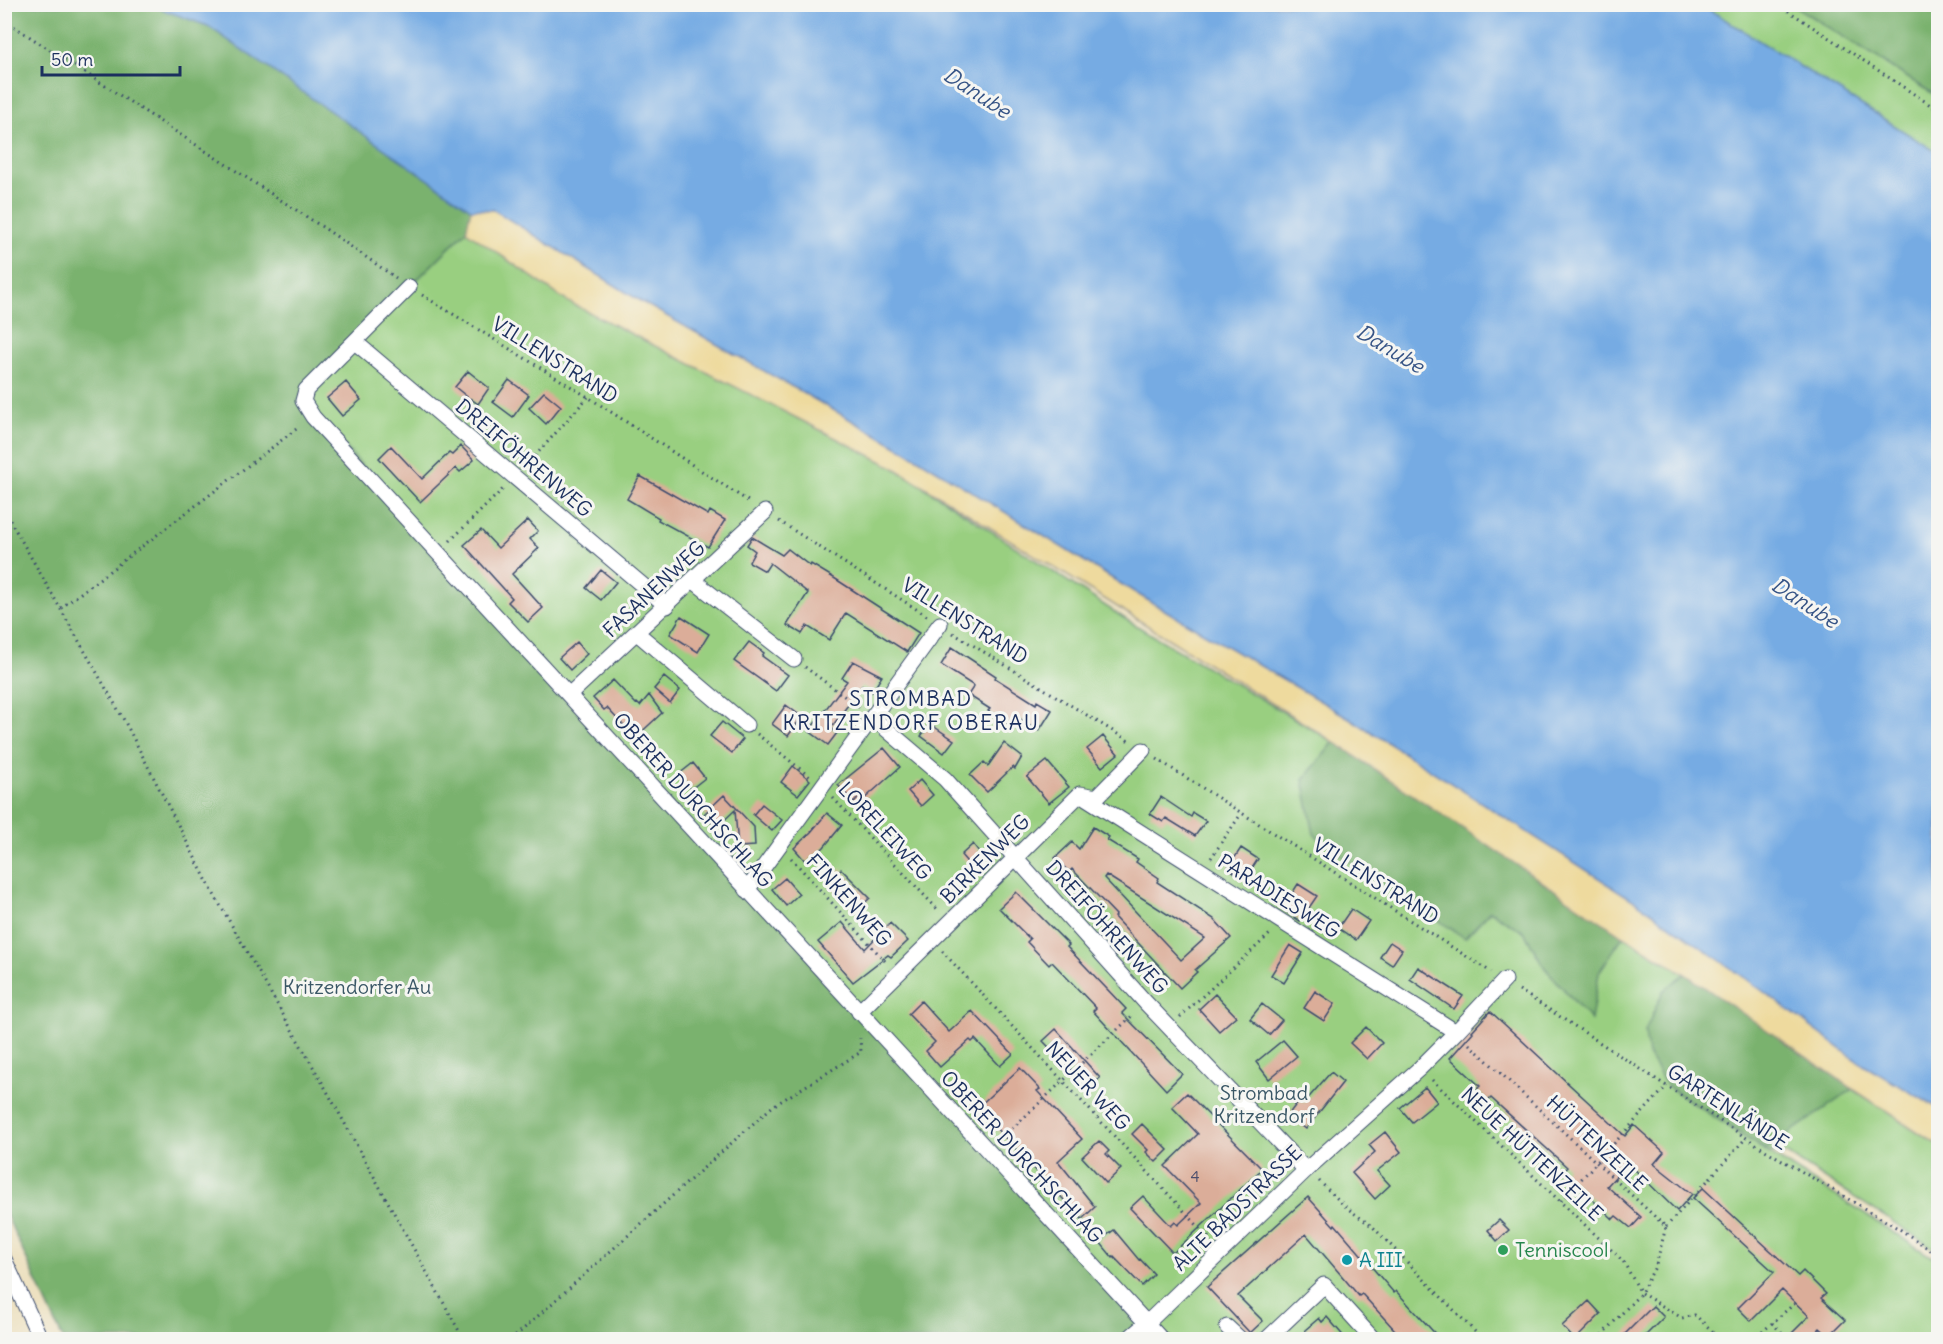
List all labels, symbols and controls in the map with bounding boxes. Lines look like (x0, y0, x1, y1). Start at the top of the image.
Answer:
scale bar (42, 39, 180, 77)
text: 50 m (51, 48, 93, 71)
water label: Danube (939, 61, 1017, 125)
street label: VILLENSTRAND (488, 311, 623, 408)
water label: Danube (1352, 318, 1430, 380)
street label: DREIFÖHRENWEG (451, 393, 598, 522)
street label: FASANENWEG (597, 535, 710, 642)
water label: Danube (1767, 571, 1845, 635)
street label: VILLENSTRAND (898, 572, 1033, 669)
district label: STROMBAD KRITZENDORF OBERAU (782, 685, 1040, 736)
street label: OBERER DURCHSCHLAG (608, 707, 779, 892)
street label: LORELEIWEG (833, 776, 937, 885)
street label: BIRKENWEG (935, 809, 1035, 909)
street label: VILLENSTRAND (1309, 832, 1444, 929)
street label: FINKENWEG (801, 848, 897, 951)
street label: PARADIESWEG (1214, 848, 1345, 943)
street label: DREIFÖHRENWEG (1041, 855, 1174, 998)
park label: Kritzendorfer Au (283, 974, 431, 999)
street label: NEUER WEG (1041, 1036, 1136, 1135)
street label: GARTENLÄNDE (1663, 1058, 1793, 1155)
street label: OBERER DURCHSCHLAG (936, 1065, 1109, 1248)
park label: Strombad Kritzendorf (1214, 1080, 1315, 1128)
street label: NEUE HÜTTENZEILE (1456, 1081, 1608, 1226)
street label: HÜTTENZEILE (1542, 1090, 1653, 1196)
street label: ALTE BADSTRASSE (1167, 1140, 1306, 1276)
house number: 4 (1190, 1166, 1200, 1186)
place label: Tenniscool (1515, 1237, 1609, 1262)
marker: Tenniscool (1496, 1243, 1510, 1257)
place label: A III (1359, 1247, 1403, 1272)
marker: A III (1340, 1253, 1354, 1267)

